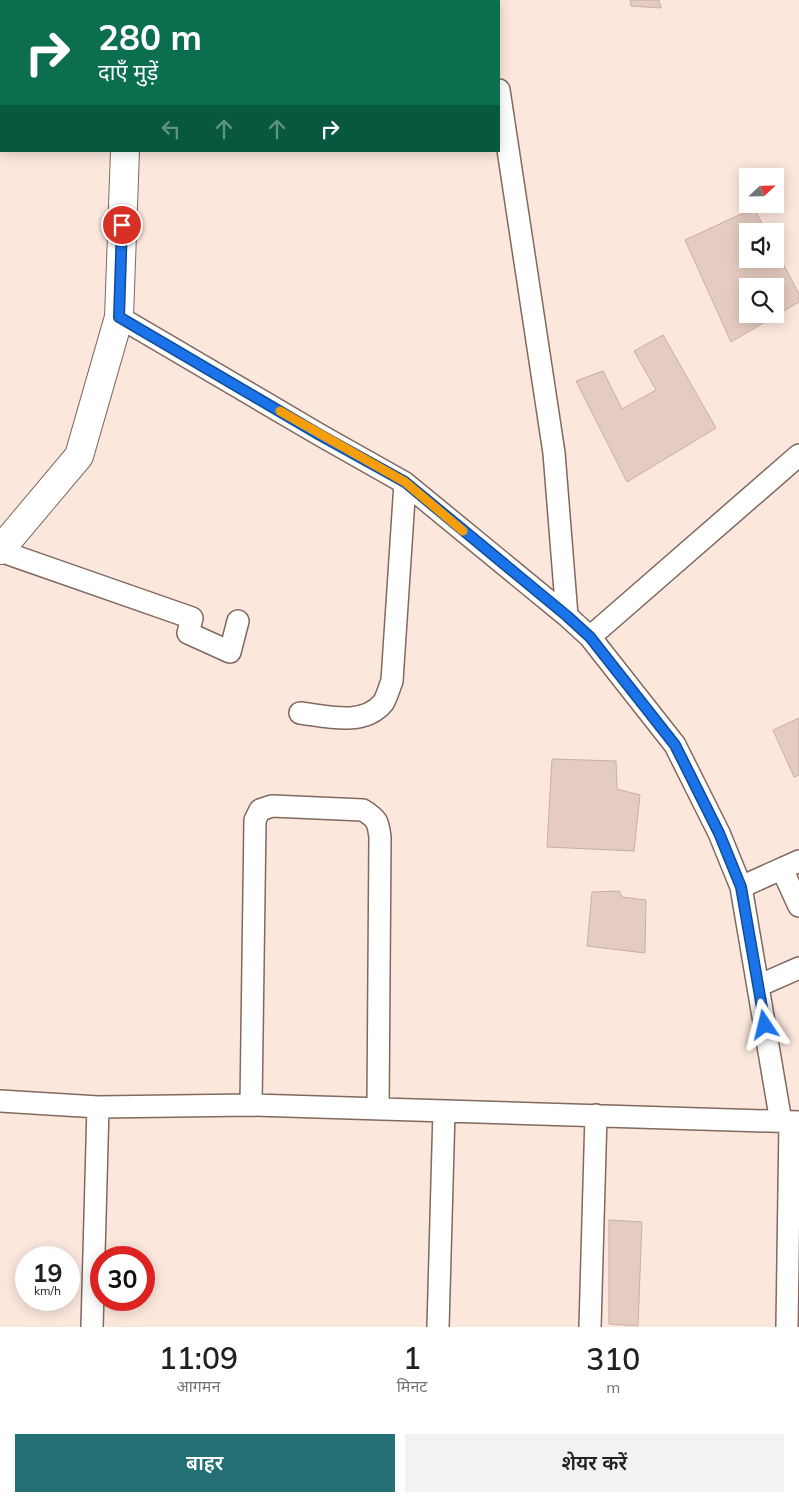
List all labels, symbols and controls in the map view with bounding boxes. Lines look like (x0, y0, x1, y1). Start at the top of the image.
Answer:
text: 280 m (98, 15, 202, 59)
icon: right (15, 20, 80, 85)
text: दाएँ मुड़ें (98, 58, 158, 86)
icon: left (157, 115, 185, 143)
icon: ahead (210, 115, 238, 143)
icon: ahead (263, 115, 291, 143)
icon: right (316, 115, 344, 143)
north arrow (739, 168, 784, 212)
map controls (739, 168, 784, 323)
pin (101, 204, 143, 246)
icon: arrive (108, 211, 136, 239)
button: sound (739, 223, 784, 268)
button: search (739, 278, 784, 323)
position arrow (738, 998, 790, 1050)
speed limit sign: 30 (90, 1246, 155, 1311)
text: 19 (32, 1257, 63, 1288)
text: km/h (34, 1283, 61, 1298)
text: 11:09 (159, 1339, 238, 1377)
text: 1 (403, 1339, 421, 1377)
text: 310 (586, 1340, 640, 1378)
text: आगमन (176, 1376, 220, 1396)
text: मिनट (397, 1376, 427, 1396)
text: m (606, 1377, 620, 1397)
button: बाहर (15, 1434, 395, 1492)
button: शेयर करें (405, 1434, 784, 1492)

